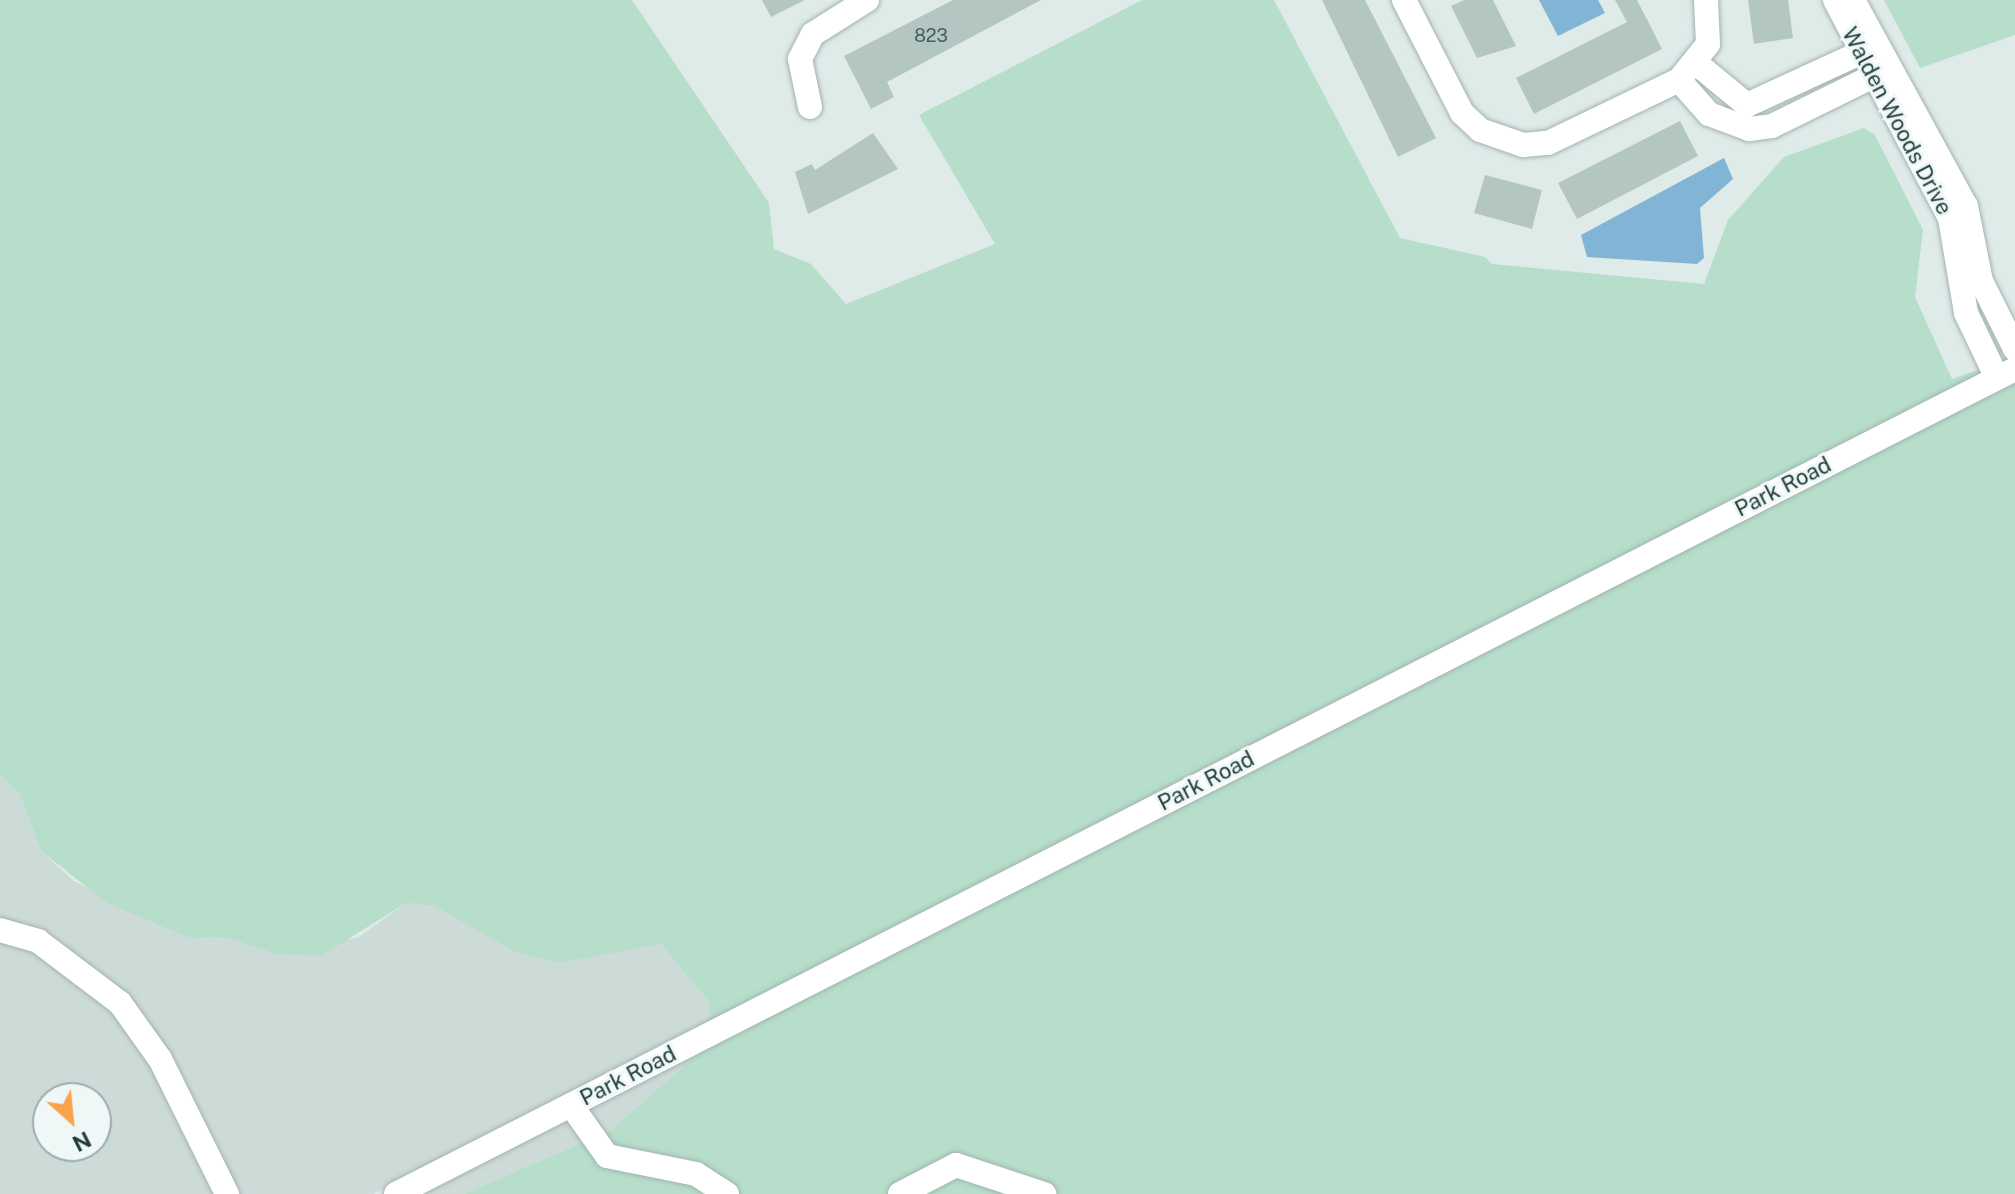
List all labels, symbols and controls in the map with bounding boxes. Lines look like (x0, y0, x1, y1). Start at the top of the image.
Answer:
street label: Walden Woods Drive (1836, 23, 1958, 219)
house number: 823 (914, 25, 948, 47)
street label: Park Road (1731, 452, 1835, 522)
street label: Park Road (1154, 746, 1258, 816)
street label: Park Road (576, 1041, 680, 1111)
north arrow (32, 1082, 112, 1162)
text: N (68, 1126, 96, 1157)

